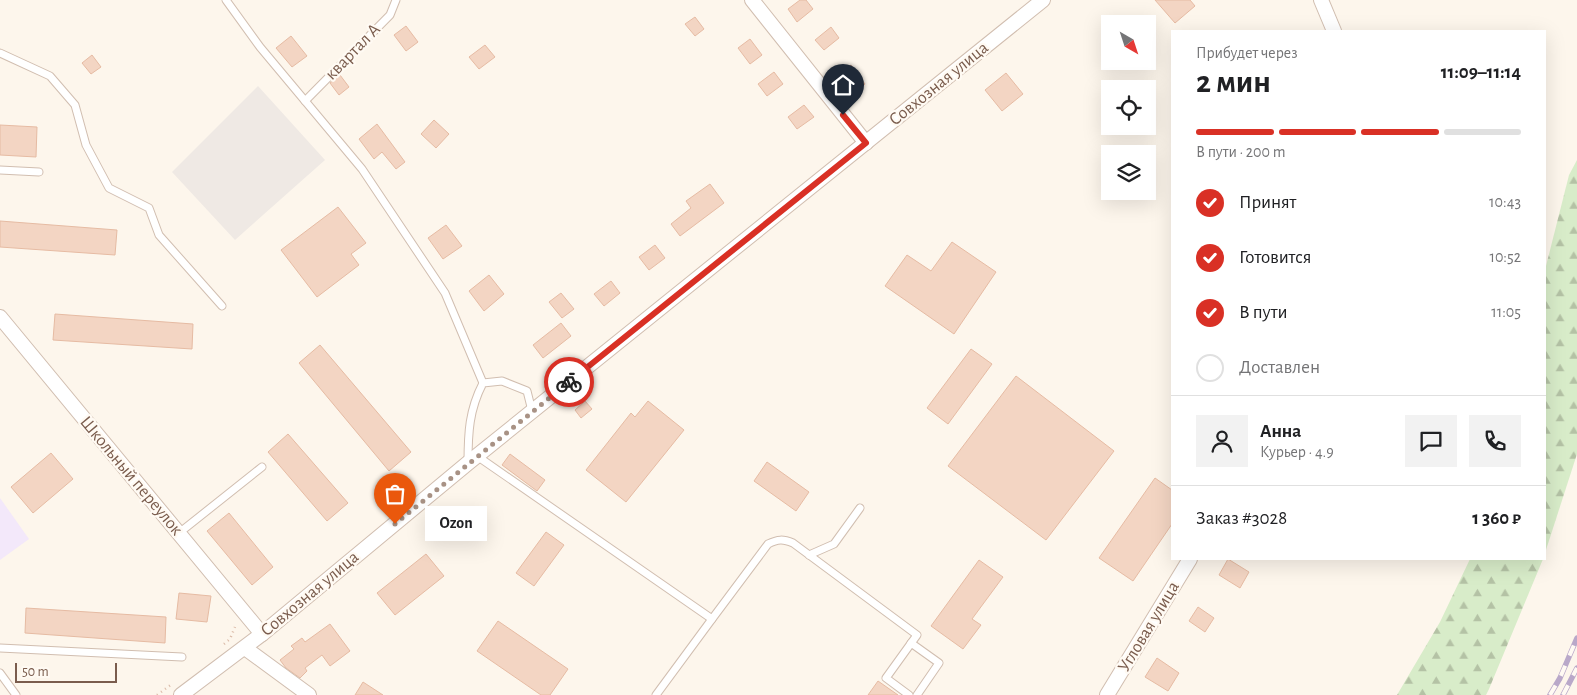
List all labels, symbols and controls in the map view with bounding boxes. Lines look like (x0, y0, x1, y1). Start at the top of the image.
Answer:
north arrow (1101, 15, 1156, 70)
map controls (1101, 15, 1156, 200)
street label: квартал А (322, 20, 384, 84)
street label: Совхозная улица (886, 39, 992, 129)
text: Прибудет через (1196, 45, 1298, 61)
text: 11:09–11:14 (1441, 63, 1521, 82)
pin (822, 64, 864, 115)
text: 2 мин (1196, 66, 1271, 98)
icon: home (829, 71, 857, 99)
button: locate (1101, 80, 1156, 135)
text: В пути · 200 m (1196, 144, 1285, 160)
button: layers (1101, 145, 1156, 200)
icon: check (1196, 189, 1224, 217)
text: Принят (1239, 193, 1296, 212)
text: 10:43 (1489, 194, 1521, 210)
icon: check (1196, 244, 1224, 272)
text: Готовится (1239, 248, 1312, 267)
text: 10:52 (1489, 249, 1521, 265)
icon: check (1196, 299, 1224, 327)
text: В пути (1239, 303, 1288, 322)
text: 11:05 (1491, 304, 1521, 320)
courier (544, 357, 594, 407)
text: Доставлен (1239, 358, 1320, 377)
icon: bike (555, 368, 583, 396)
street label: Школьный переулок (76, 413, 186, 539)
button: person (1196, 415, 1248, 467)
button: chat (1405, 415, 1457, 467)
button: phone (1469, 415, 1521, 467)
text: Анна (1260, 422, 1301, 441)
text: Курьер · 4.9 (1260, 444, 1334, 460)
pin (374, 473, 416, 524)
icon: bag (381, 480, 409, 508)
callout: Ozon (425, 506, 488, 542)
text: Заказ #3028 (1196, 509, 1287, 528)
text: 1 360 ₽ (1472, 509, 1521, 528)
text: Ozon (439, 515, 473, 531)
street label: Совхозная улица (258, 548, 362, 640)
street label: Угловая улица (1115, 579, 1183, 675)
scale bar (15, 660, 118, 683)
text: 50 m (22, 665, 49, 679)

